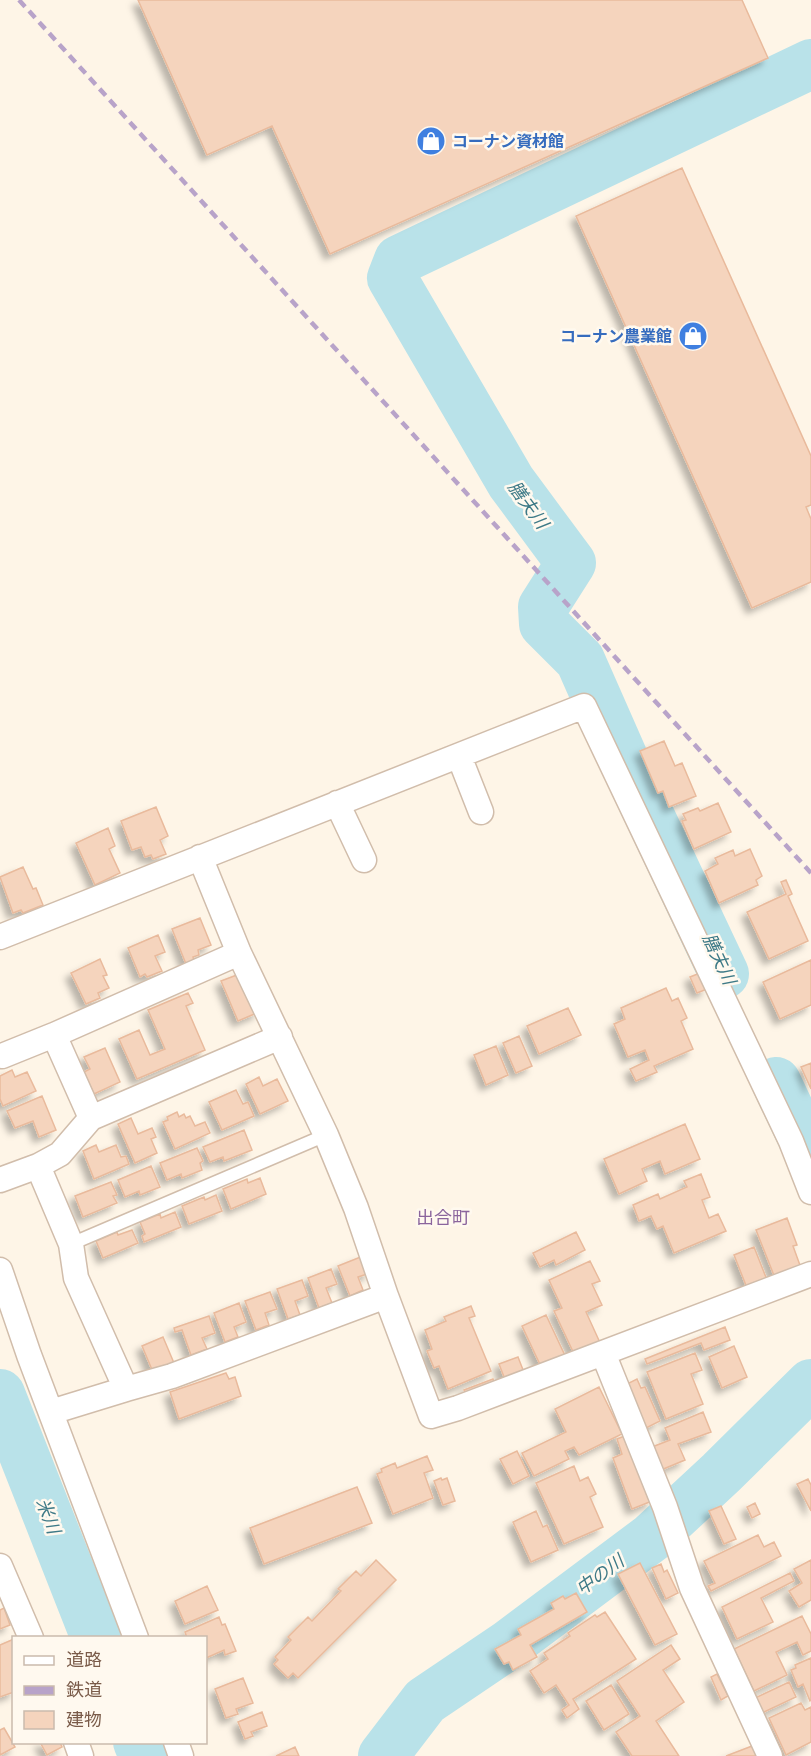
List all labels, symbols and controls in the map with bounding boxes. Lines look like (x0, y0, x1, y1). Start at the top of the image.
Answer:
shop icon: コーナン資材館 (415, 125, 447, 157)
place label: コーナン資材館 (452, 131, 564, 151)
shop icon: コーナン農業館 (677, 320, 709, 352)
place label: コーナン農業館 (560, 326, 672, 346)
water label: 膳夫川 (503, 476, 555, 535)
water label: 膳夫川 (698, 929, 742, 990)
district label: 出合町 (416, 1206, 470, 1229)
water label: 米川 (31, 1495, 66, 1539)
water label: 中の川 (571, 1548, 630, 1600)
legend (12, 1636, 207, 1744)
text: 道路 (66, 1648, 102, 1671)
text: 鉄道 (66, 1678, 102, 1701)
text: 建物 (66, 1708, 102, 1731)

